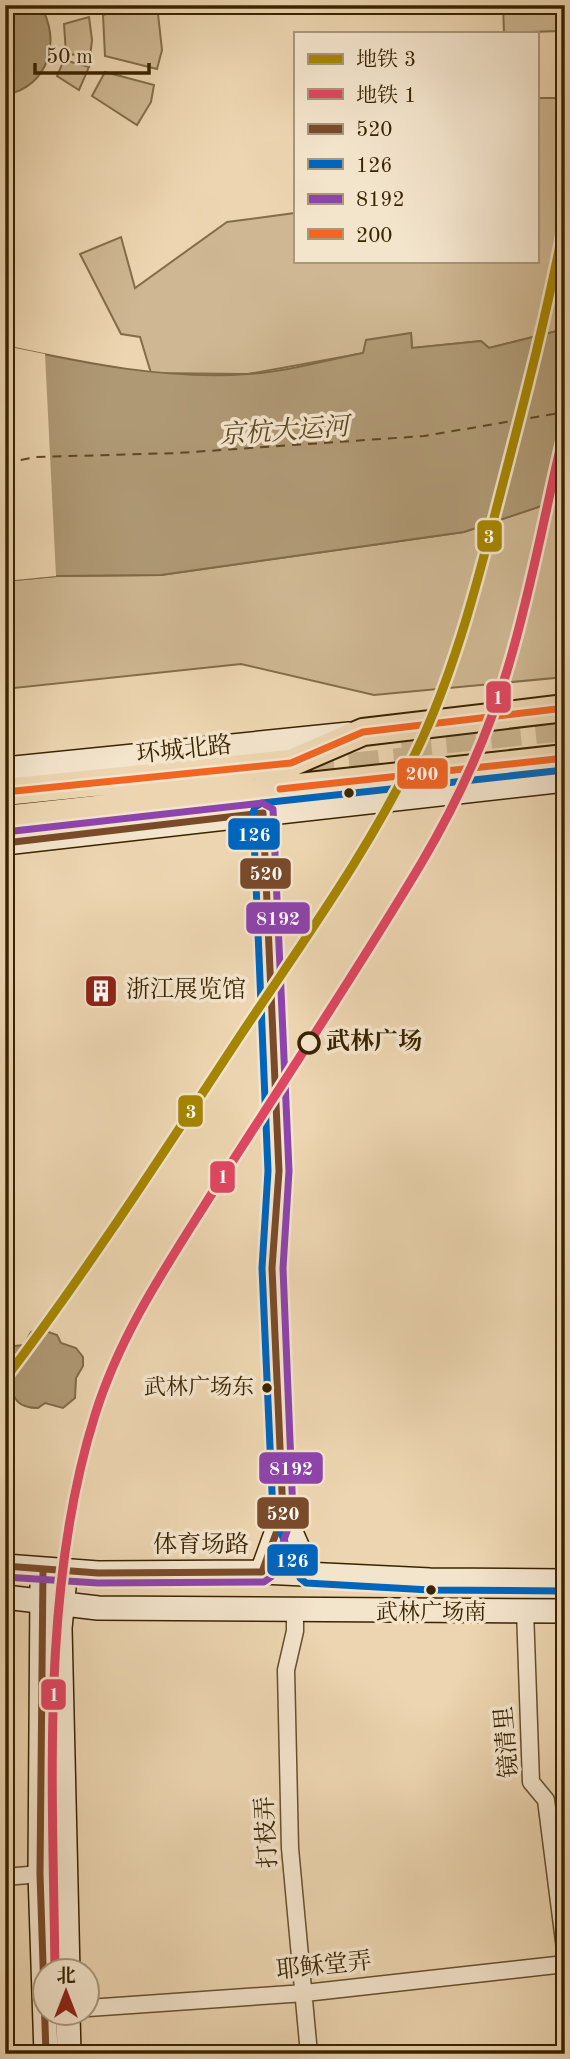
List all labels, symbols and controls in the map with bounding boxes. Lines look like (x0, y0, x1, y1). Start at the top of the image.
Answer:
scale bar (35, 32, 149, 76)
legend (294, 32, 538, 262)
text: 50 m (46, 47, 93, 68)
text: 地铁 3 (356, 48, 416, 71)
text: 地铁 1 (356, 84, 416, 107)
text: 520 (356, 120, 393, 141)
text: 126 (356, 156, 393, 177)
text: 8192 (356, 190, 405, 211)
text: 200 (356, 226, 393, 247)
water label: 京杭大运河 (218, 411, 354, 450)
line badge: 3 (476, 519, 503, 553)
text: 3 (483, 529, 495, 548)
line badge: 1 (485, 680, 512, 714)
text: 1 (492, 690, 504, 709)
street label: 环城北路 (135, 731, 233, 768)
line badge: 200 (396, 757, 449, 790)
text: 200 (405, 766, 439, 785)
unlabelled marker (342, 786, 356, 800)
line badge: 126 (227, 817, 281, 851)
text: 126 (237, 827, 271, 846)
line badge: 520 (239, 857, 292, 890)
text: 520 (249, 866, 283, 885)
line badge: 8192 (245, 901, 311, 935)
text: 8192 (256, 911, 300, 930)
building icon: 浙江展览馆 (82, 972, 120, 1010)
place label: 浙江展览馆 (126, 976, 246, 1003)
place label: 武林广场 (326, 1028, 422, 1055)
marker: 武林广场 (298, 1032, 320, 1054)
line badge: 3 (177, 1094, 204, 1128)
text: 3 (185, 1104, 197, 1123)
line badge: 1 (209, 1160, 236, 1194)
text: 1 (217, 1169, 229, 1188)
place label: 武林广场东 (144, 1375, 254, 1399)
marker: 武林广场东 (260, 1381, 274, 1395)
line badge: 8192 (258, 1451, 324, 1485)
text: 8192 (269, 1461, 313, 1480)
line badge: 520 (256, 1496, 310, 1530)
text: 520 (266, 1506, 300, 1525)
street label: 体育场路 (153, 1531, 249, 1558)
line badge: 126 (266, 1543, 319, 1577)
text: 126 (275, 1553, 309, 1572)
marker: 武林广场南 (424, 1583, 438, 1597)
place label: 武林广场南 (376, 1600, 486, 1624)
line badge: 1 (40, 1678, 67, 1711)
text: 1 (48, 1687, 60, 1706)
street label: 镜清里 (490, 1705, 523, 1779)
street label: 打枝弄 (251, 1795, 282, 1869)
street label: 耶稣堂弄 (275, 1947, 373, 1984)
north arrow (32, 1958, 102, 2028)
text: 北 (56, 1966, 76, 1987)

